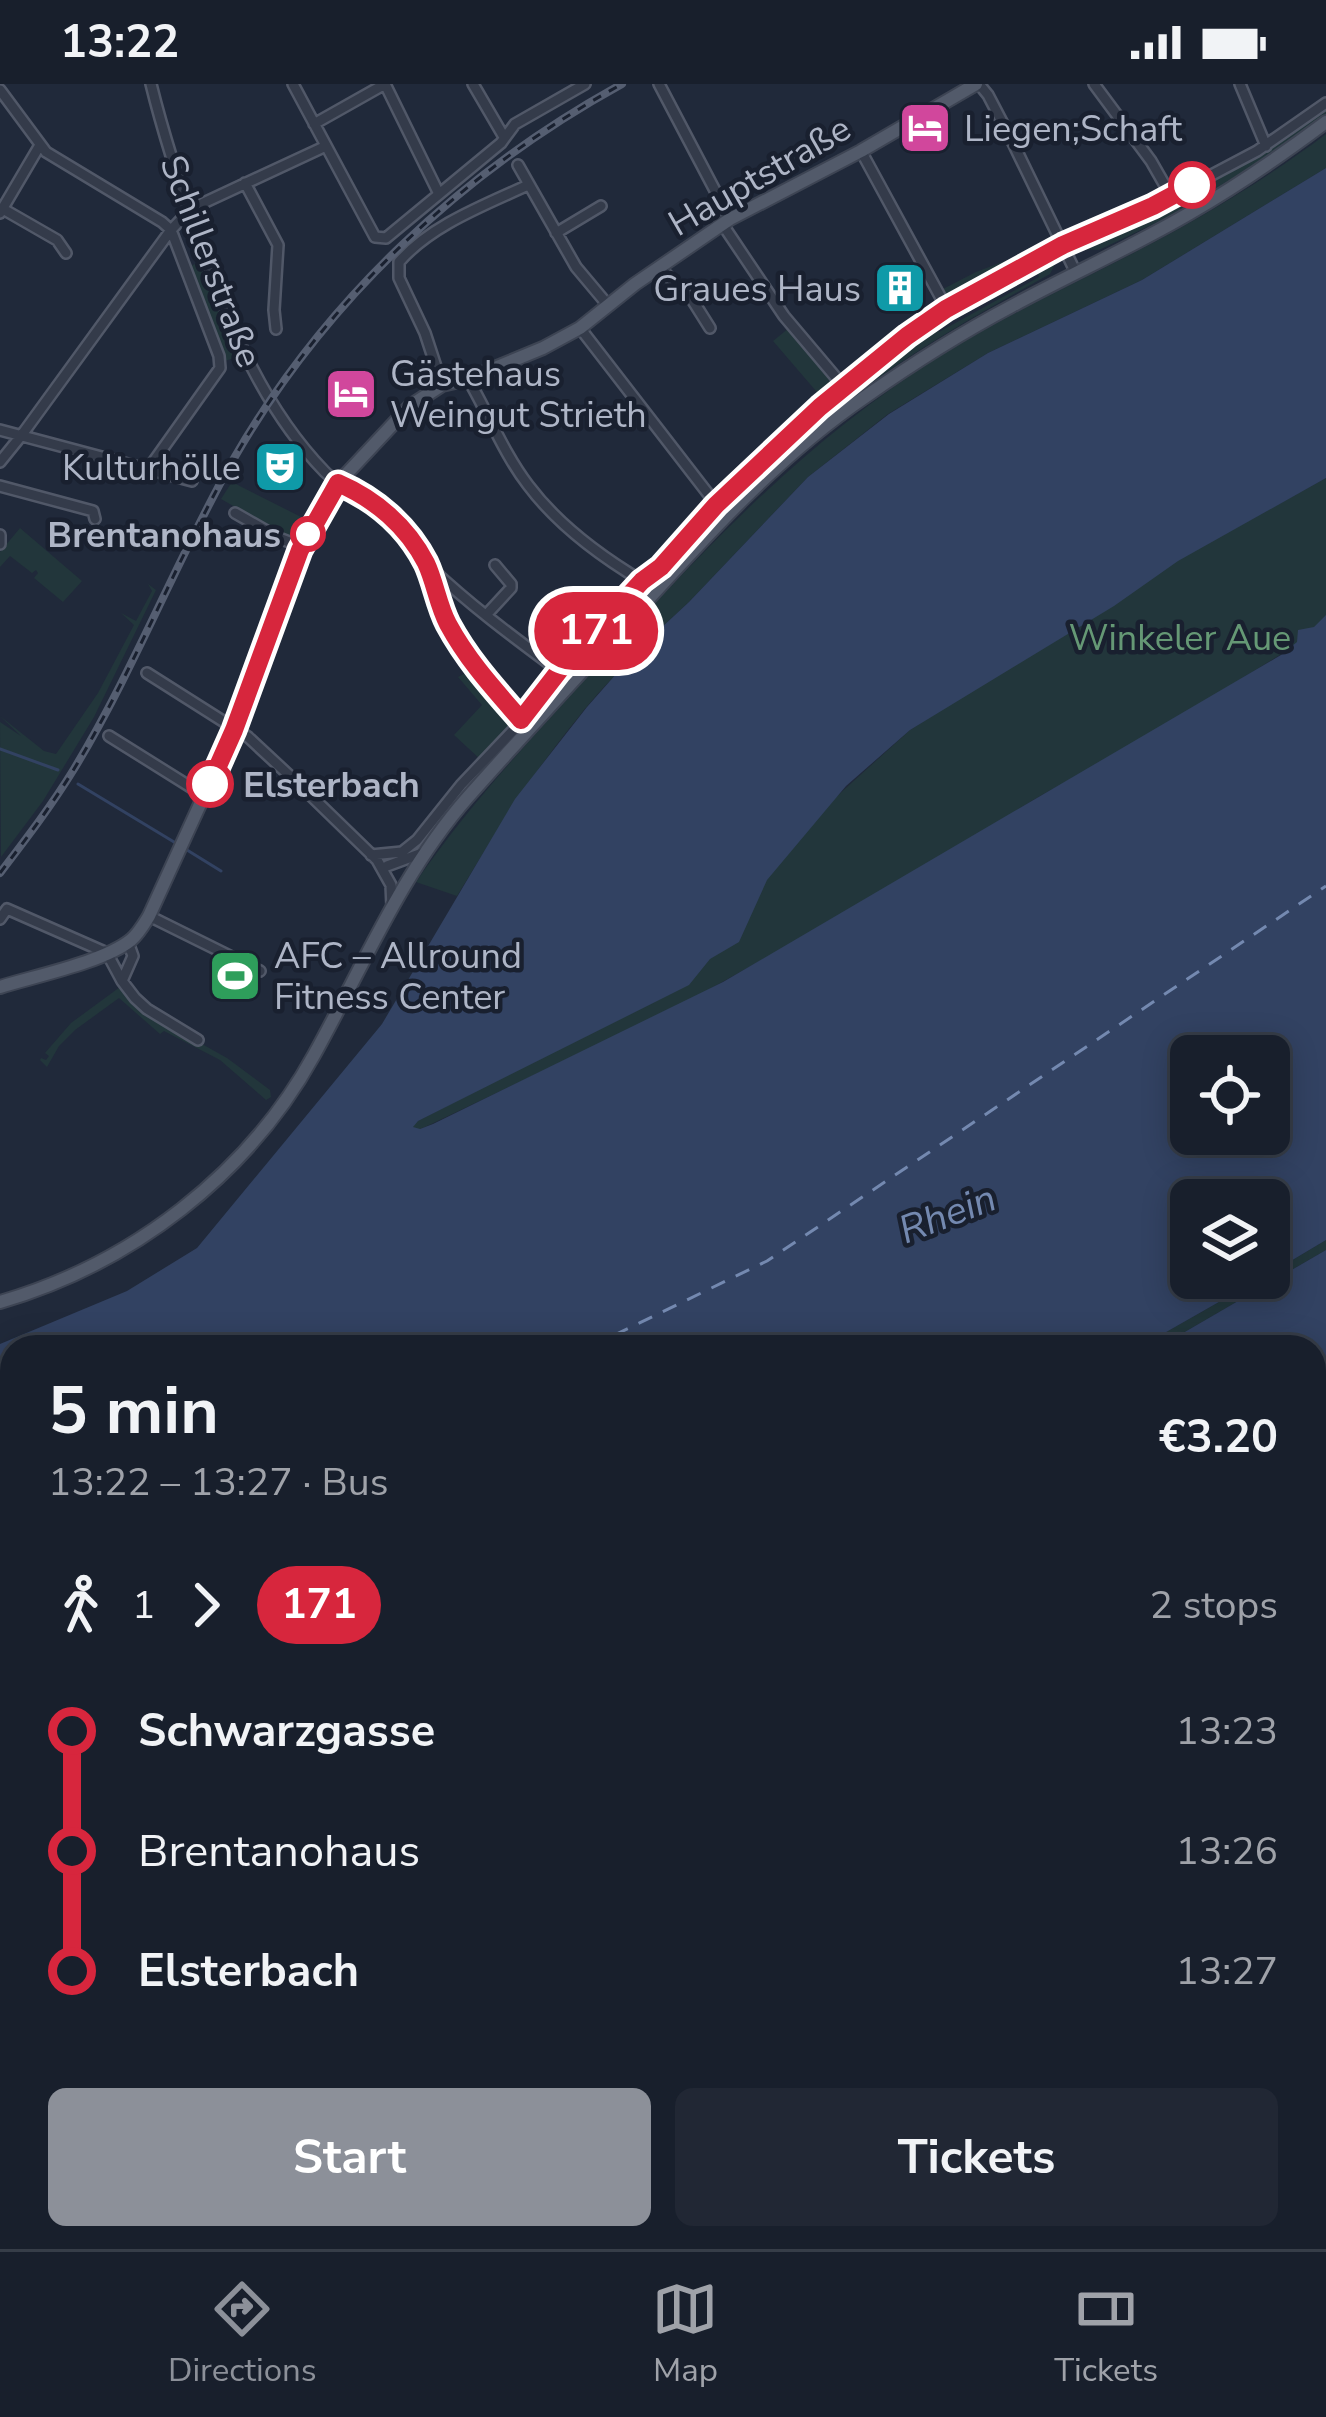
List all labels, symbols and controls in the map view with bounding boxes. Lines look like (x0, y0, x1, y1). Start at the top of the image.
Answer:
text: 13:22 (60, 12, 179, 73)
hotel icon: Liegen;Schaft (897, 100, 953, 156)
street label: Hauptstraße (660, 104, 860, 248)
place label: Liegen;Schaft (964, 105, 1182, 154)
street label: Schillerstraße (148, 148, 274, 375)
unlabelled marker (1170, 163, 1214, 207)
building icon: Graues Haus (872, 260, 928, 316)
place label: Graues Haus (653, 265, 861, 314)
place label: Gästehaus Weingut Strieth (390, 350, 647, 440)
hotel icon: Gästehaus Weingut Strieth (323, 366, 379, 422)
theatre icon: Kulturhölle (252, 439, 308, 495)
place label: Kulturhölle (62, 444, 241, 493)
place label: Brentanohaus (47, 511, 281, 560)
marker: Brentanohaus (292, 518, 324, 550)
line badge: 171 (527, 592, 665, 670)
text: 171 (558, 602, 634, 659)
park label: Winkeler Aue (1069, 614, 1291, 663)
place label: Elsterbach (243, 761, 420, 810)
marker: Elsterbach (188, 762, 232, 806)
place label: AFC – Allround Fitness Center (274, 932, 522, 1022)
sports icon: AFC – Allround Fitness Center (207, 948, 263, 1004)
map controls (1170, 1035, 1290, 1299)
button: locate (1170, 1035, 1290, 1155)
water label: Rhein (891, 1172, 1004, 1257)
button: layers (1170, 1179, 1290, 1299)
text: 5 min (48, 1366, 219, 1456)
text: €3.20 (1159, 1407, 1278, 1468)
text: 13:22 – 13:27 · Bus (48, 1456, 388, 1509)
icon: walk (48, 1572, 114, 1638)
icon: forward (173, 1572, 239, 1638)
text: 171 (281, 1576, 357, 1633)
text: 1 (132, 1579, 155, 1632)
text: 2 stops (1149, 1579, 1278, 1632)
text: Schwarzgasse (138, 1701, 435, 1762)
text: 13:23 (1176, 1705, 1278, 1758)
text: Brentanohaus (138, 1821, 420, 1882)
text: 13:26 (1176, 1825, 1278, 1878)
text: Elsterbach (138, 1941, 359, 2002)
text: 13:27 (1176, 1945, 1278, 1998)
button: Start (48, 2088, 651, 2226)
button: Tickets (675, 2088, 1278, 2226)
tab: Directions (168, 2276, 317, 2393)
tab: Map (652, 2276, 718, 2393)
tab: Tickets (1054, 2276, 1158, 2393)

